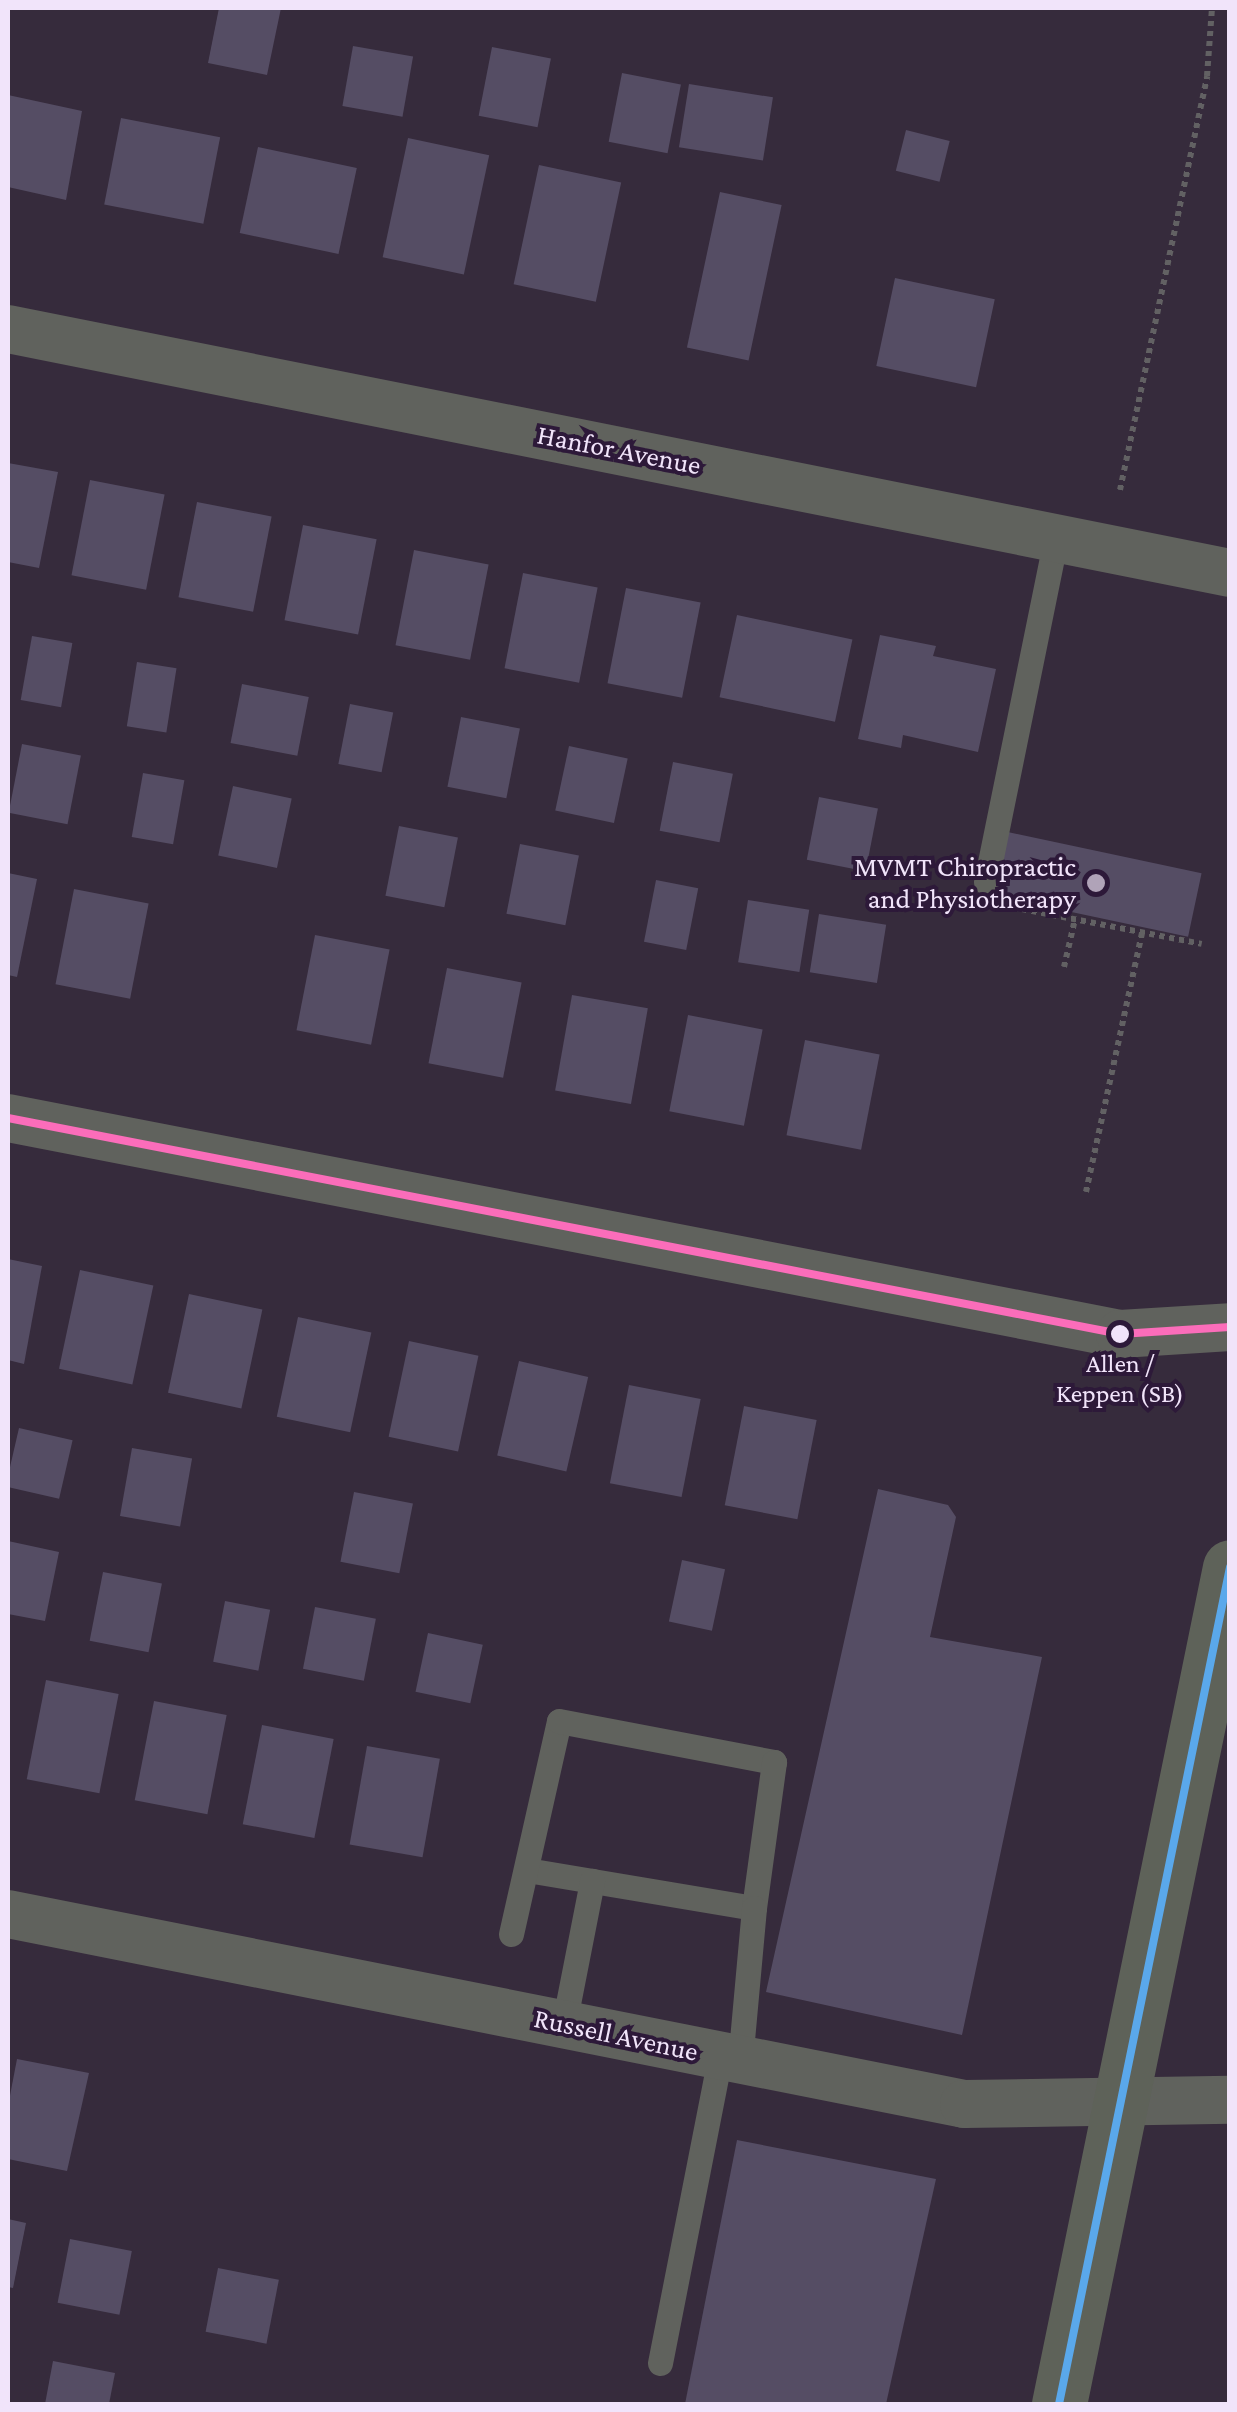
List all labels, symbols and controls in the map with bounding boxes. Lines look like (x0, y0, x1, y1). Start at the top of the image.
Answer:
street label: Hanfor Avenue (534, 418, 704, 482)
place label: MVMT Chiropractic and Physiotherapy (854, 850, 1076, 916)
marker: MVMT Chiropractic and Physiotherapy (1085, 872, 1107, 894)
marker: Allen / Keppen (SB) (1110, 1324, 1130, 1344)
place label: Allen / Keppen (SB) (1056, 1348, 1184, 1410)
street label: Russell Avenue (531, 2001, 701, 2069)

